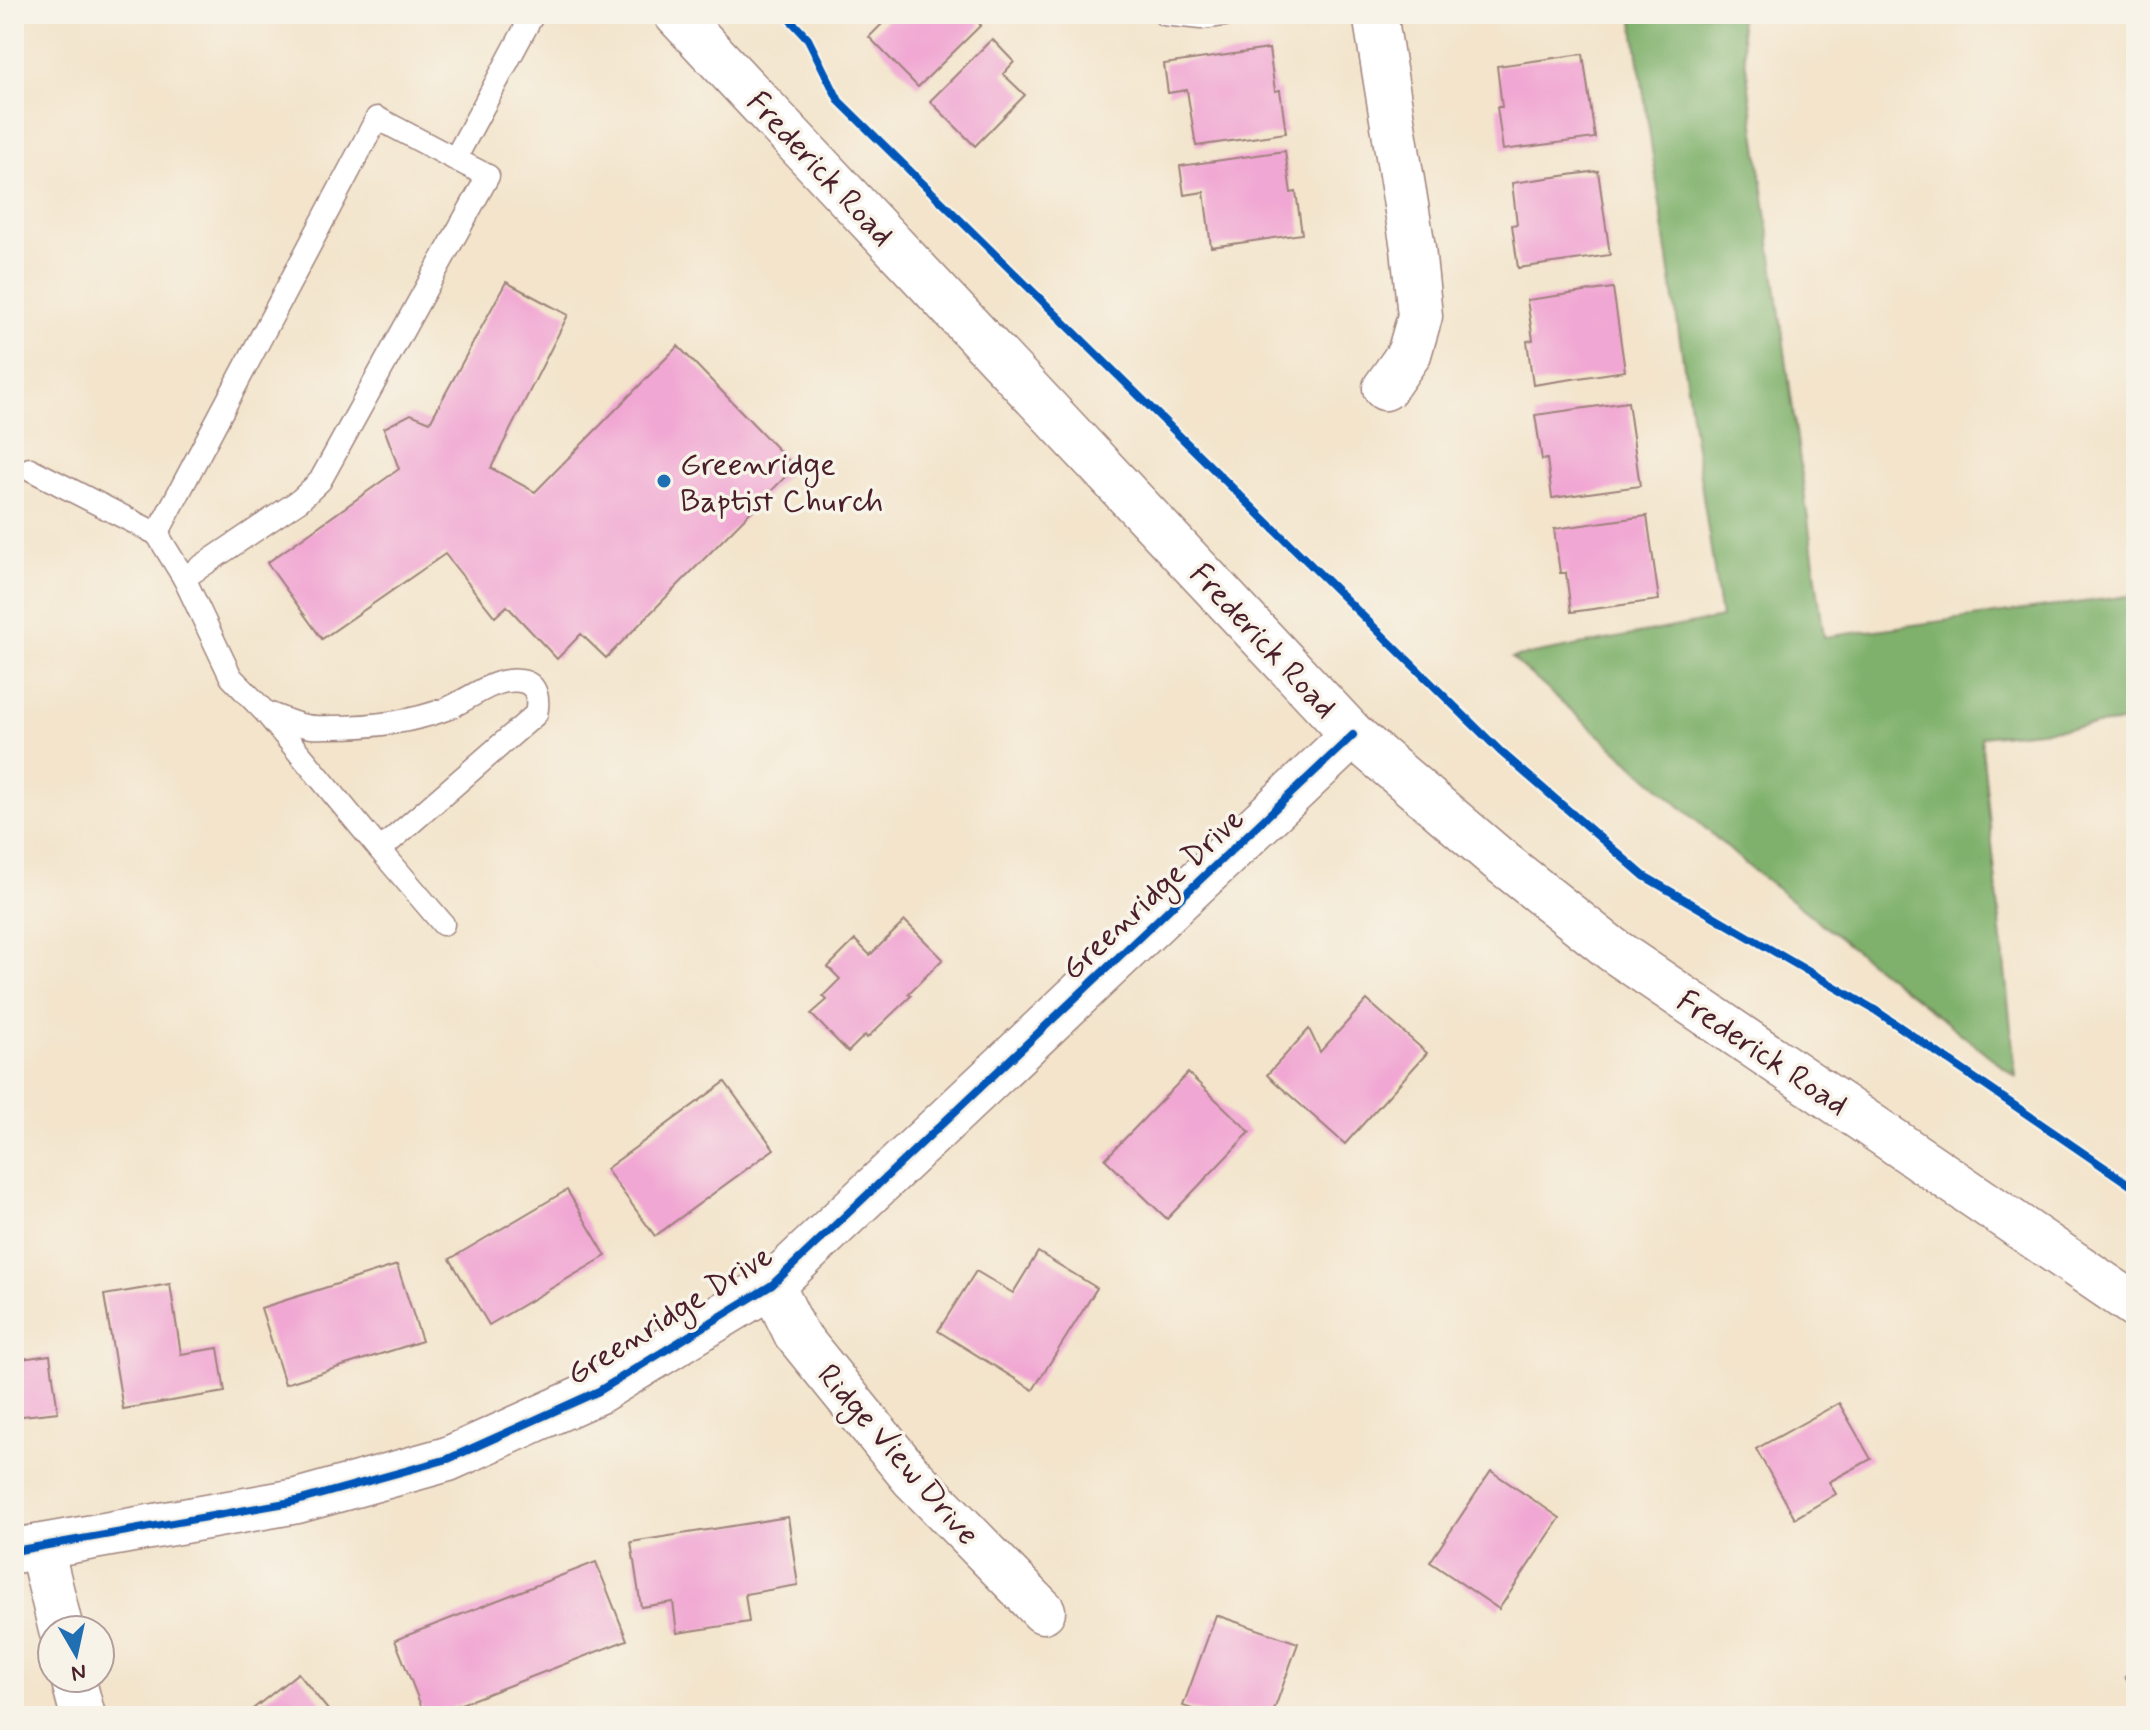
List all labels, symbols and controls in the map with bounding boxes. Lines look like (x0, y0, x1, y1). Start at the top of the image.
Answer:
street label: Frederick Road (737, 83, 902, 256)
place label: Greenridge Baptist Church (680, 444, 883, 523)
marker: Greenridge Baptist Church (655, 472, 673, 490)
street label: Frederick Road (1180, 555, 1345, 728)
street label: Greenridge Drive (1053, 799, 1255, 992)
street label: Frederick Road (1668, 981, 1856, 1126)
street label: Greenridge Drive (559, 1235, 782, 1398)
street label: Ridge View Drive (805, 1356, 988, 1556)
north arrow (36, 1614, 116, 1694)
text: N (69, 1657, 88, 1687)

